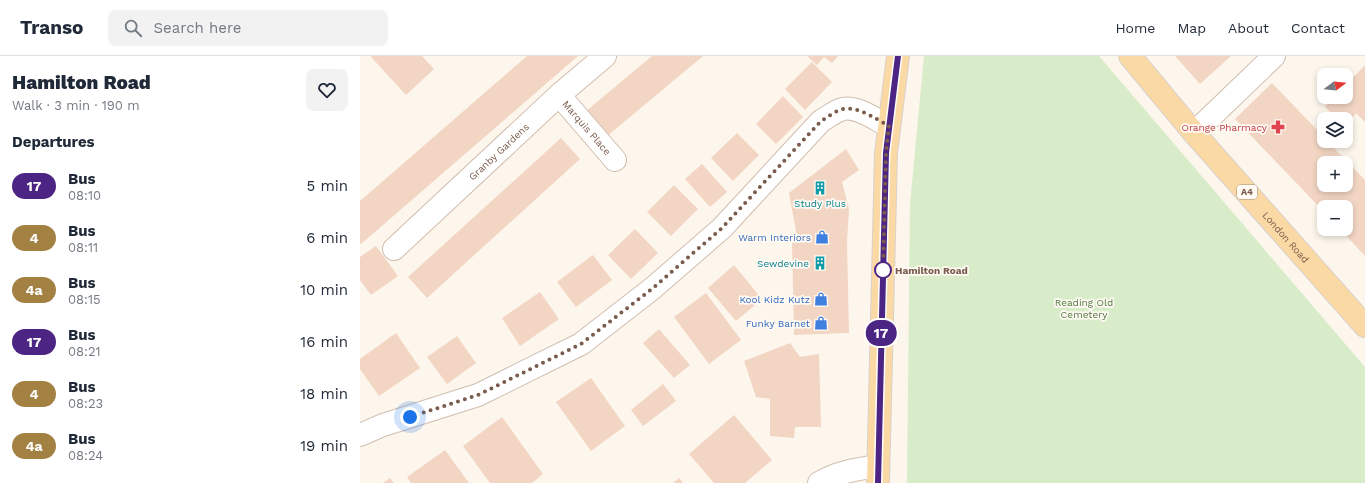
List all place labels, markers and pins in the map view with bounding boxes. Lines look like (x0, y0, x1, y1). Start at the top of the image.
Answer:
pharmacy icon: Orange Pharmacy (1270, 119, 1286, 135)
place label: Orange Pharmacy (1181, 122, 1268, 133)
building icon: Study Plus (812, 180, 828, 196)
place label: Study Plus (794, 198, 846, 209)
shop icon: Warm Interiors (814, 229, 830, 245)
place label: Warm Interiors (738, 232, 811, 243)
building icon: Sewdevine (812, 255, 828, 271)
place label: Sewdevine (757, 258, 809, 269)
marker: Hamilton Road (874, 261, 892, 279)
place label: Hamilton Road (895, 265, 968, 276)
shop icon: Kool Kidz Kutz (813, 291, 829, 307)
place label: Kool Kidz Kutz (739, 294, 810, 305)
shop icon: Funky Barnet (813, 315, 829, 331)
place label: Funky Barnet (746, 318, 811, 329)

